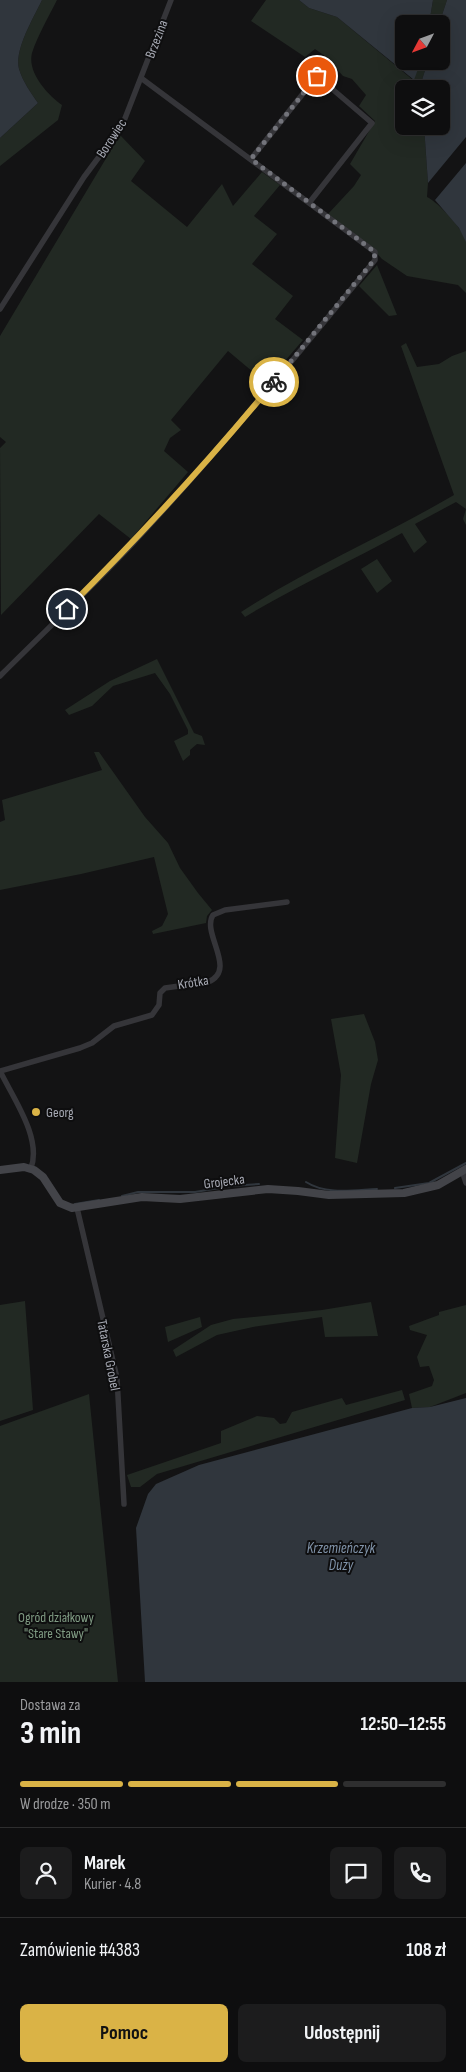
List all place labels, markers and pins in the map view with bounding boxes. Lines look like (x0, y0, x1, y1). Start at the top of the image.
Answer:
pin (296, 55, 338, 97)
pin (46, 588, 88, 630)
place label: Georg (46, 1104, 74, 1121)
marker: Georg (30, 1106, 42, 1118)

